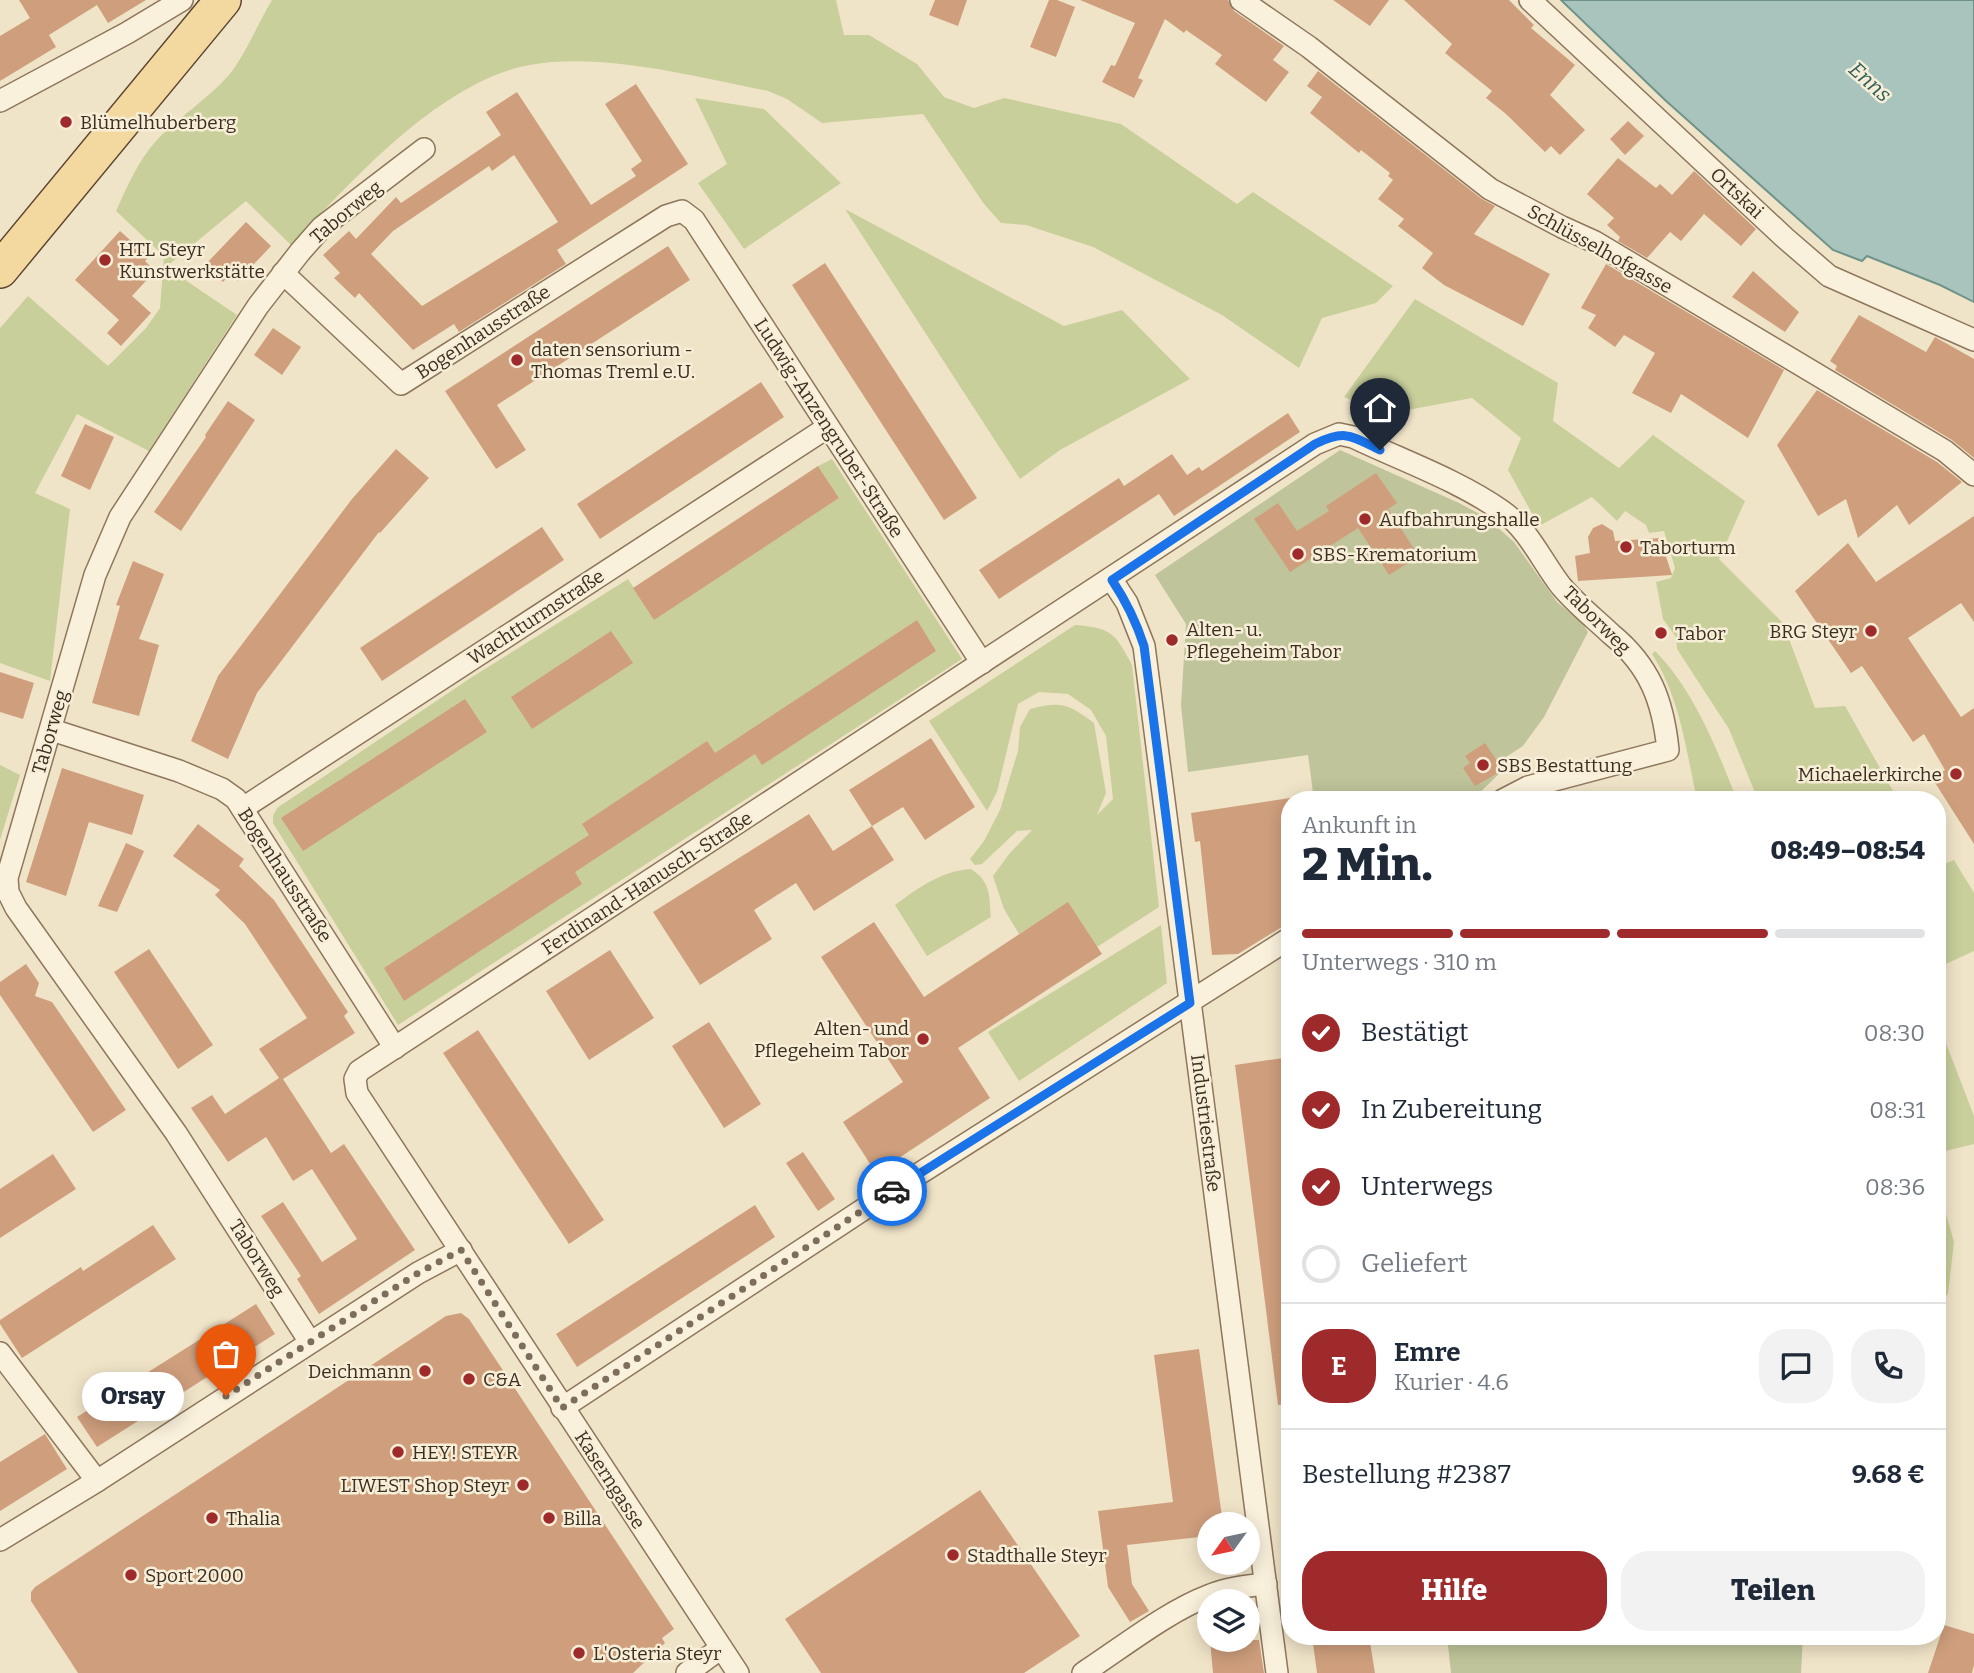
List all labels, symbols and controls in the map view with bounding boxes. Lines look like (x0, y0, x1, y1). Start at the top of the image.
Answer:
water label: Enns (1844, 56, 1896, 108)
place label: Blümelhuberberg (80, 111, 237, 134)
marker: Blümelhuberberg (58, 114, 74, 130)
street label: Ortskai (1706, 163, 1769, 224)
street label: Taborweg (305, 175, 387, 249)
street label: Schlüsselhofgasse (1523, 200, 1677, 298)
place label: HTL Steyr Kunstwerkstätte (119, 238, 265, 283)
marker: HTL Steyr Kunstwerkstätte (97, 252, 113, 268)
street label: Bogenhausstraße (412, 280, 554, 384)
street label: Ludwig-Anzengruber-Straße (749, 314, 909, 542)
place label: daten sensorium - Thomas Treml e.U. (531, 338, 695, 383)
marker: daten sensorium - Thomas Treml e.U. (509, 352, 525, 368)
pin (1350, 378, 1410, 450)
icon: home (1361, 389, 1399, 427)
place label: Aufbahrungshalle (1379, 508, 1540, 531)
marker: Aufbahrungshalle (1357, 511, 1373, 527)
place label: Taborturm (1640, 536, 1736, 559)
marker: Taborturm (1618, 539, 1634, 555)
place label: SBS-Krematorium (1312, 543, 1477, 566)
marker: SBS-Krematorium (1290, 546, 1306, 562)
street label: Wachtturmstraße (463, 564, 609, 670)
street label: Taborweg (1558, 581, 1636, 659)
place label: Alten- u. Pflegeheim Tabor (1186, 618, 1342, 663)
place label: BRG Steyr (1769, 620, 1858, 643)
place label: Tabor (1675, 622, 1726, 645)
marker: BRG Steyr (1863, 623, 1879, 639)
marker: Tabor (1653, 625, 1669, 641)
marker: Alten- u. Pflegeheim Tabor (1164, 632, 1180, 648)
street label: Taborweg (27, 687, 73, 777)
place label: SBS Bestattung (1497, 754, 1633, 777)
marker: SBS Bestattung (1475, 757, 1491, 773)
place label: Michaelerkirche (1798, 763, 1942, 786)
marker: Michaelerkirche (1948, 766, 1964, 782)
street label: Bogenhausstraße (233, 804, 337, 946)
street label: Ferdinand-Hanusch-Straße (537, 806, 757, 960)
text: Ankunft in (1302, 811, 1417, 839)
text: 08:49–08:54 (1771, 835, 1925, 866)
text: 2 Min. (1302, 837, 1433, 892)
text: Unterwegs · 310 m (1302, 948, 1497, 976)
icon: check (1302, 1014, 1340, 1052)
place label: Alten- und Pflegeheim Tabor (754, 1017, 910, 1062)
text: Bestätigt (1361, 1017, 1468, 1048)
text: 08:30 (1864, 1019, 1925, 1047)
marker: Alten- und Pflegeheim Tabor (915, 1031, 931, 1047)
street label: Industriestraße (1186, 1053, 1226, 1193)
icon: check (1302, 1091, 1340, 1129)
text: In Zubereitung (1361, 1094, 1542, 1125)
text: 08:31 (1869, 1096, 1925, 1124)
courier (857, 1156, 927, 1226)
icon: check (1302, 1168, 1340, 1206)
text: Unterwegs (1361, 1171, 1493, 1202)
icon: car (873, 1172, 911, 1210)
text: 08:36 (1865, 1173, 1925, 1201)
street label: Taborweg (224, 1215, 290, 1301)
text: Geliefert (1361, 1248, 1468, 1279)
pin (196, 1324, 256, 1396)
button: chat (1759, 1329, 1833, 1403)
button: phone (1851, 1329, 1925, 1403)
icon: bag (207, 1335, 245, 1373)
text: Emre (1394, 1337, 1460, 1368)
text: E (1331, 1351, 1347, 1382)
place label: Deichmann (308, 1360, 411, 1383)
marker: Deichmann (417, 1363, 433, 1379)
place label: C&A (483, 1368, 522, 1391)
text: Kurier · 4.6 (1394, 1368, 1509, 1396)
marker: C&A (461, 1371, 477, 1387)
callout: Orsay (82, 1372, 184, 1420)
text: Orsay (101, 1382, 165, 1410)
street label: Kaserngasse (570, 1427, 650, 1533)
place label: HEY! STEYR (412, 1441, 519, 1464)
marker: HEY! STEYR (390, 1444, 406, 1460)
text: Bestellung #2387 (1302, 1459, 1511, 1490)
text: 9.68 € (1852, 1459, 1925, 1490)
place label: LIWEST Shop Steyr (340, 1474, 510, 1497)
marker: LIWEST Shop Steyr (515, 1477, 531, 1493)
place label: Thalia (226, 1507, 281, 1530)
place label: Billa (563, 1507, 602, 1530)
marker: Thalia (204, 1510, 220, 1526)
marker: Billa (541, 1510, 557, 1526)
north arrow (1197, 1512, 1260, 1575)
map controls (1197, 1512, 1260, 1652)
place label: Stadthalle Steyr (967, 1544, 1107, 1567)
marker: Stadthalle Steyr (945, 1547, 961, 1563)
button: Hilfe (1302, 1551, 1607, 1631)
button: Teilen (1621, 1551, 1925, 1631)
place label: Sport 2000 (145, 1564, 244, 1587)
marker: Sport 2000 (123, 1567, 139, 1583)
button: layers (1197, 1589, 1260, 1652)
place label: L'Osteria Steyr (593, 1642, 722, 1665)
marker: L'Osteria Steyr (571, 1645, 587, 1661)

